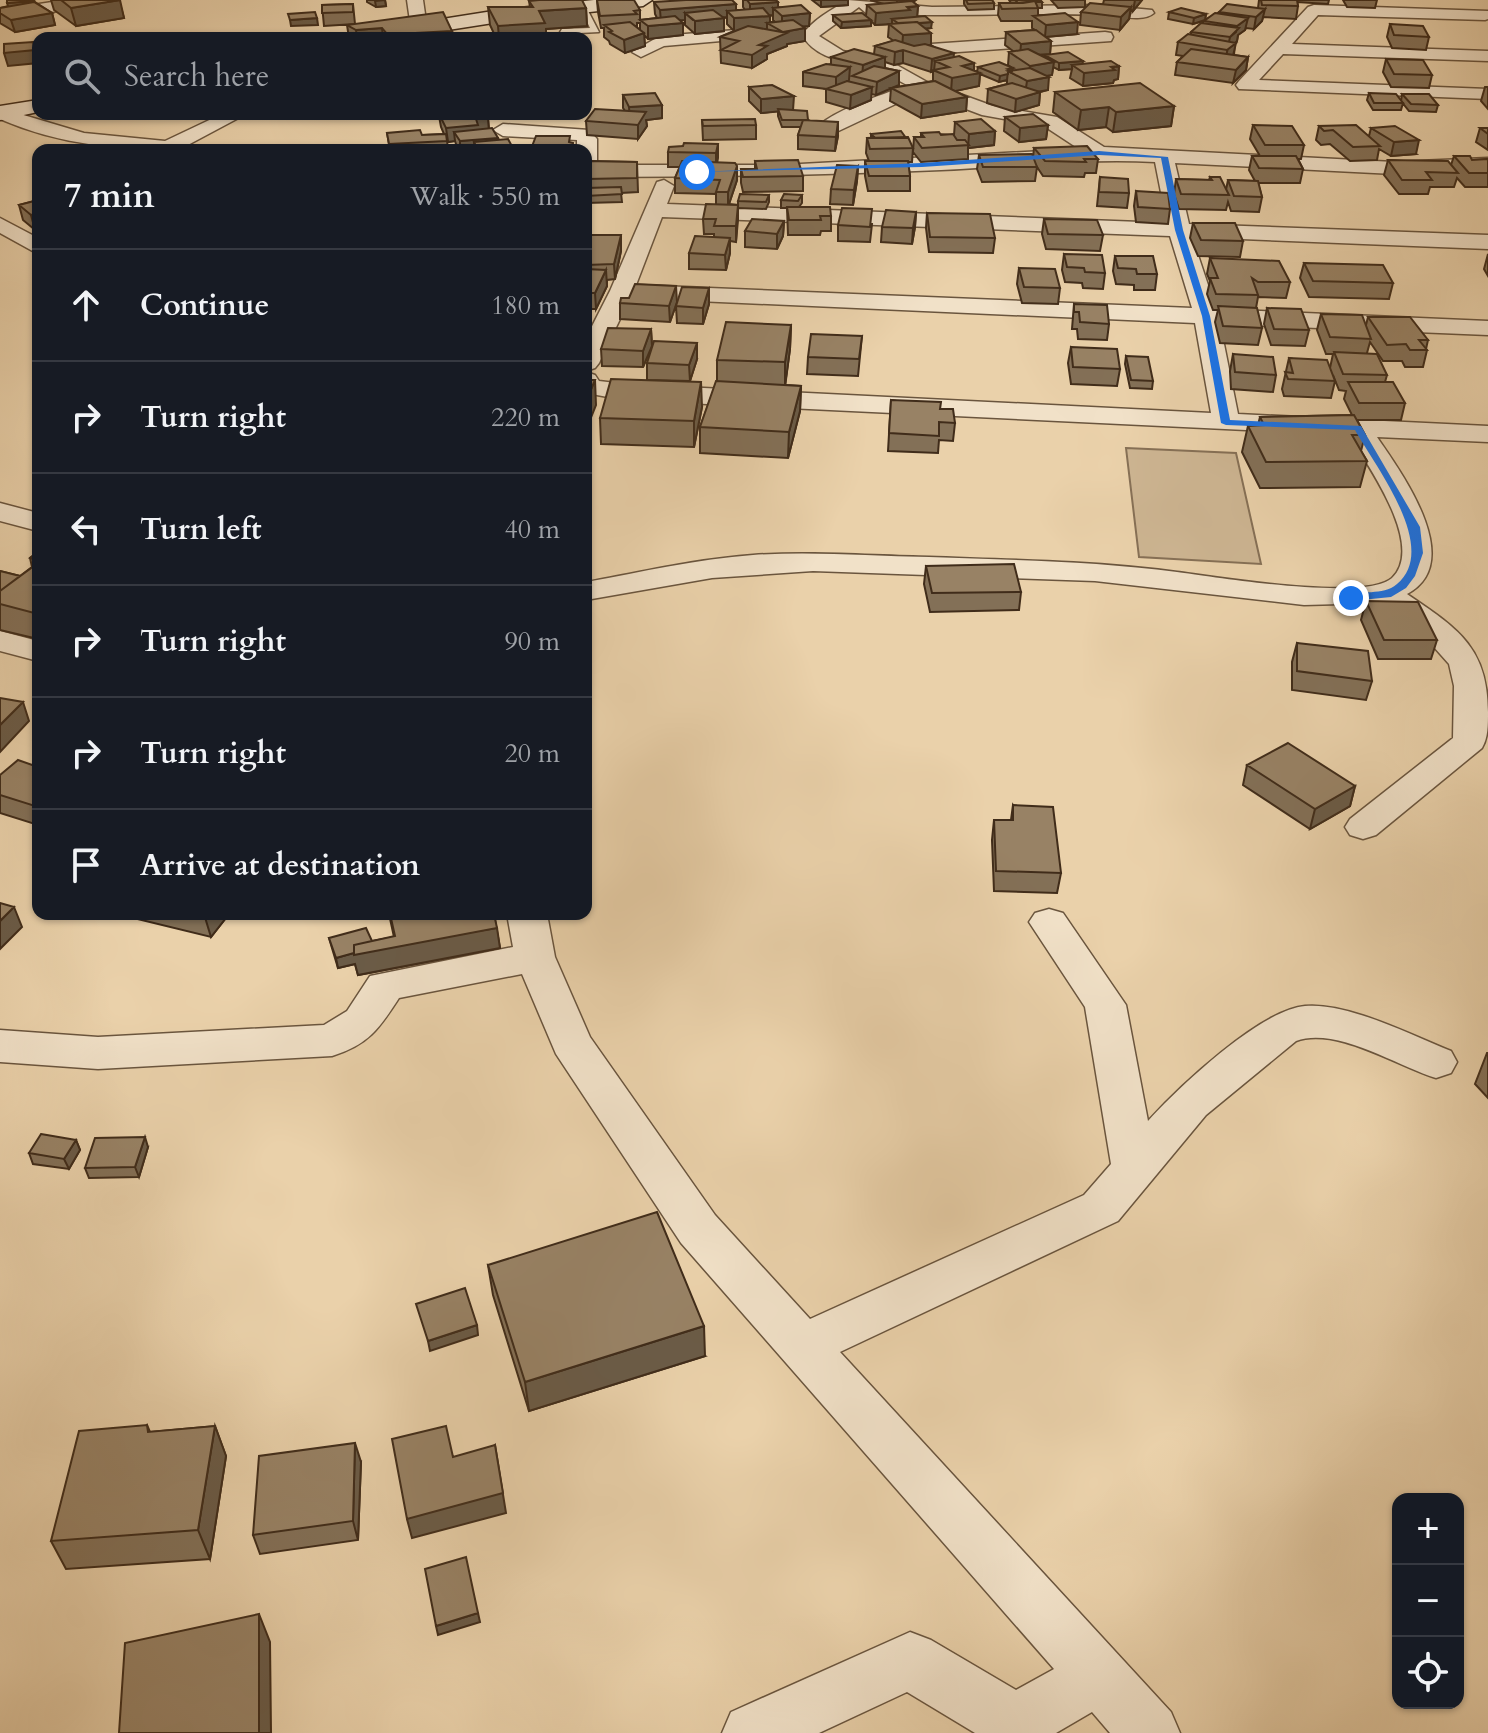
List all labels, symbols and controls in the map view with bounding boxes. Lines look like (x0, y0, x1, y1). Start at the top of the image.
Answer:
search box (32, 32, 592, 120)
icon: search (60, 54, 104, 98)
text: Search here (124, 56, 269, 97)
route start (679, 154, 715, 190)
text: 7 min (64, 173, 155, 219)
text: Walk · 550 m (410, 179, 560, 214)
icon: ahead (64, 283, 108, 327)
text: Continue (140, 285, 269, 326)
text: 180 m (491, 288, 560, 323)
icon: right (64, 395, 108, 439)
text: Turn right (140, 397, 286, 438)
text: 220 m (491, 400, 560, 435)
icon: left (64, 507, 108, 551)
text: Turn left (140, 509, 262, 550)
text: 40 m (504, 512, 560, 547)
route end (1333, 580, 1369, 616)
icon: right (64, 619, 108, 663)
text: Turn right (140, 621, 286, 662)
text: 90 m (504, 624, 560, 659)
icon: right (64, 731, 108, 775)
text: Turn right (140, 733, 286, 774)
text: 20 m (504, 736, 560, 771)
icon: arrive (64, 843, 108, 887)
text: Arrive at destination (140, 845, 420, 886)
map controls (1392, 1493, 1464, 1709)
button: + (1392, 1493, 1464, 1565)
button: − (1392, 1565, 1464, 1637)
button: locate (1392, 1637, 1464, 1709)

